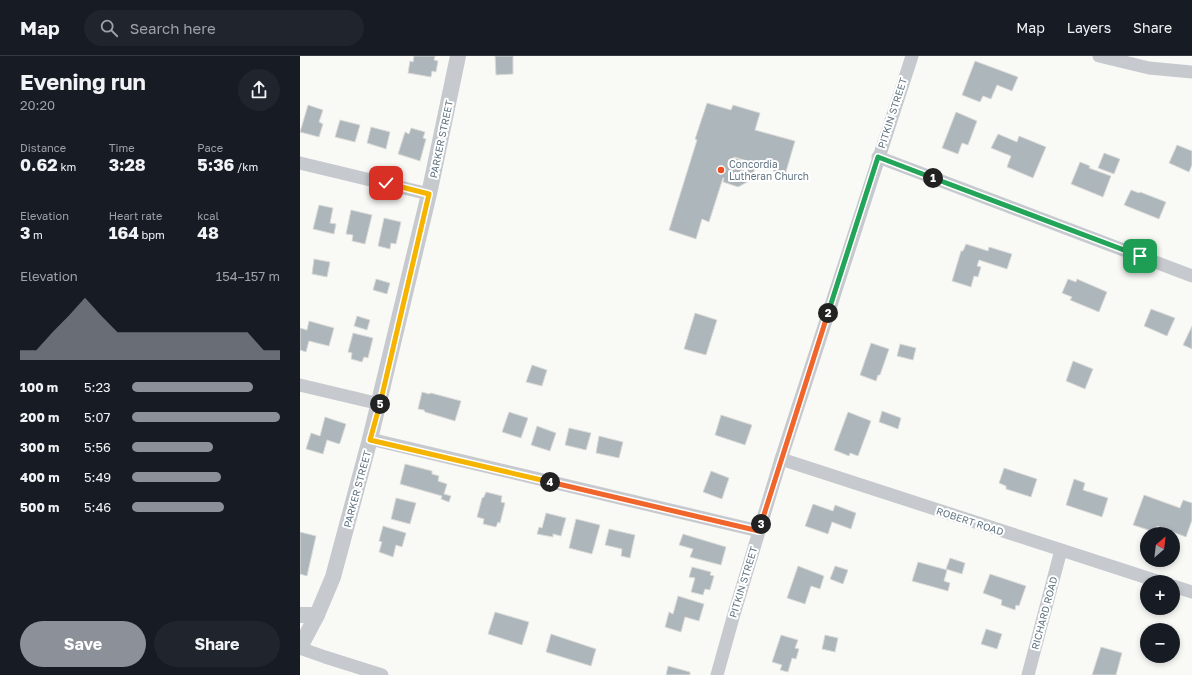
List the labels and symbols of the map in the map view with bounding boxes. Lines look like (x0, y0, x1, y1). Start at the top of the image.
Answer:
street label: PITKIN STREET (875, 76, 909, 150)
street label: PARKER STREET (427, 99, 455, 179)
place label: Concordia Lutheran Church (729, 158, 809, 182)
marker: Concordia Lutheran Church (716, 165, 726, 175)
pin (369, 166, 403, 200)
pin: 1 (923, 168, 943, 188)
pin (1123, 239, 1157, 273)
pin: 2 (818, 303, 838, 323)
pin: 5 (370, 394, 390, 414)
street label: PARKER STREET (341, 449, 373, 529)
pin: 4 (540, 472, 560, 492)
street label: ROBERT ROAD (935, 504, 1005, 538)
pin: 3 (751, 514, 771, 534)
north arrow (1140, 527, 1180, 567)
street label: PITKIN STREET (726, 545, 760, 619)
street label: RICHARD ROAD (1028, 575, 1060, 651)

